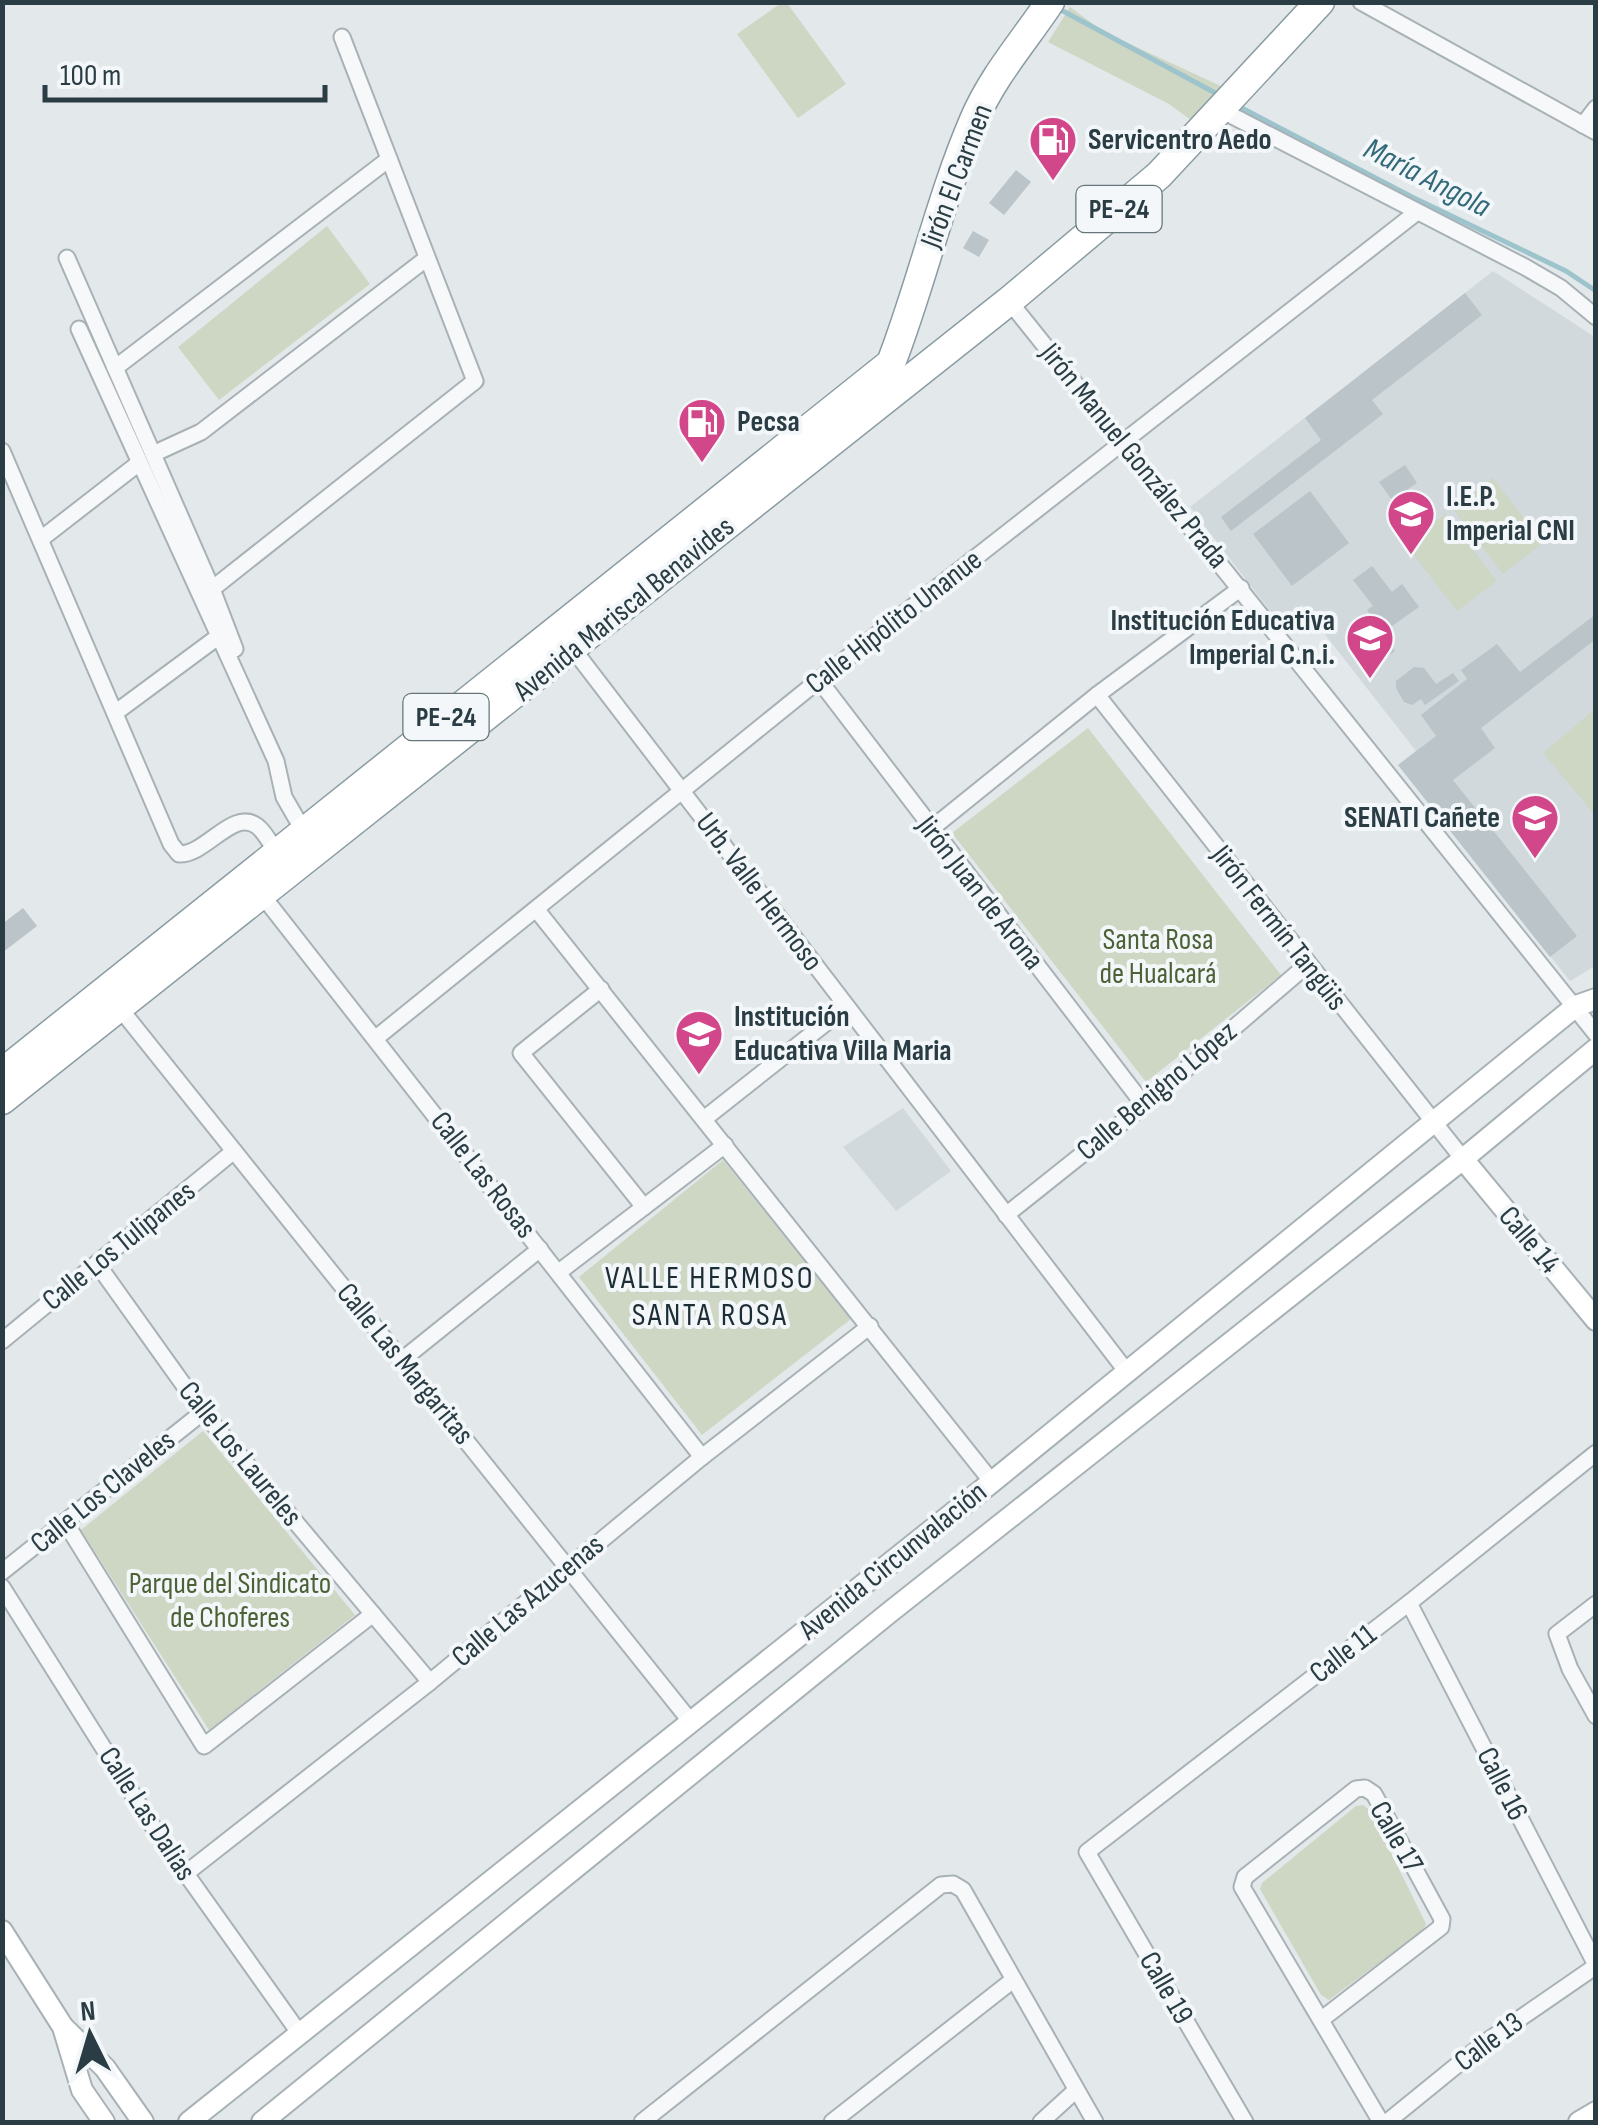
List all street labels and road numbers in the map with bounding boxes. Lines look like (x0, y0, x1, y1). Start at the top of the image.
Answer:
street label: Jirón El Carmen (913, 99, 1001, 254)
road number: PE-24 (1076, 186, 1162, 232)
street label: Jirón Manuel González Prada (1031, 335, 1236, 576)
street label: Avenida Mariscal Benavides (506, 509, 741, 710)
street label: Calle Hipólito Unanue (799, 542, 989, 702)
road number: PE-24 (404, 694, 488, 740)
street label: Urb. Valle Hermoso (688, 806, 830, 978)
street label: Jirón Juan de Arona (908, 808, 1051, 977)
street label: Jirón Fermín Tangüis (1203, 838, 1355, 1018)
street label: Calle Benigno López (1070, 1013, 1245, 1168)
street label: Calle Las Rosas (422, 1105, 544, 1245)
street label: Calle Los Tulipanes (35, 1173, 203, 1319)
street label: Calle 14 (1491, 1199, 1567, 1281)
street label: Calle Las Margaritas (329, 1276, 481, 1452)
street label: Calle Los Laureles (171, 1374, 309, 1534)
street label: Calle Los Claveles (23, 1423, 183, 1561)
street label: Avenida Circunvalación (791, 1474, 994, 1648)
street label: Calle Las Azucenas (445, 1527, 611, 1675)
street label: Calle 11 (1303, 1617, 1384, 1691)
street label: Calle Las Dalias (91, 1740, 203, 1888)
street label: Calle 16 (1468, 1741, 1536, 1827)
street label: Calle 17 (1361, 1795, 1431, 1879)
street label: Calle 19 (1131, 1945, 1201, 2031)
street label: Calle 13 (1448, 2005, 1530, 2079)

